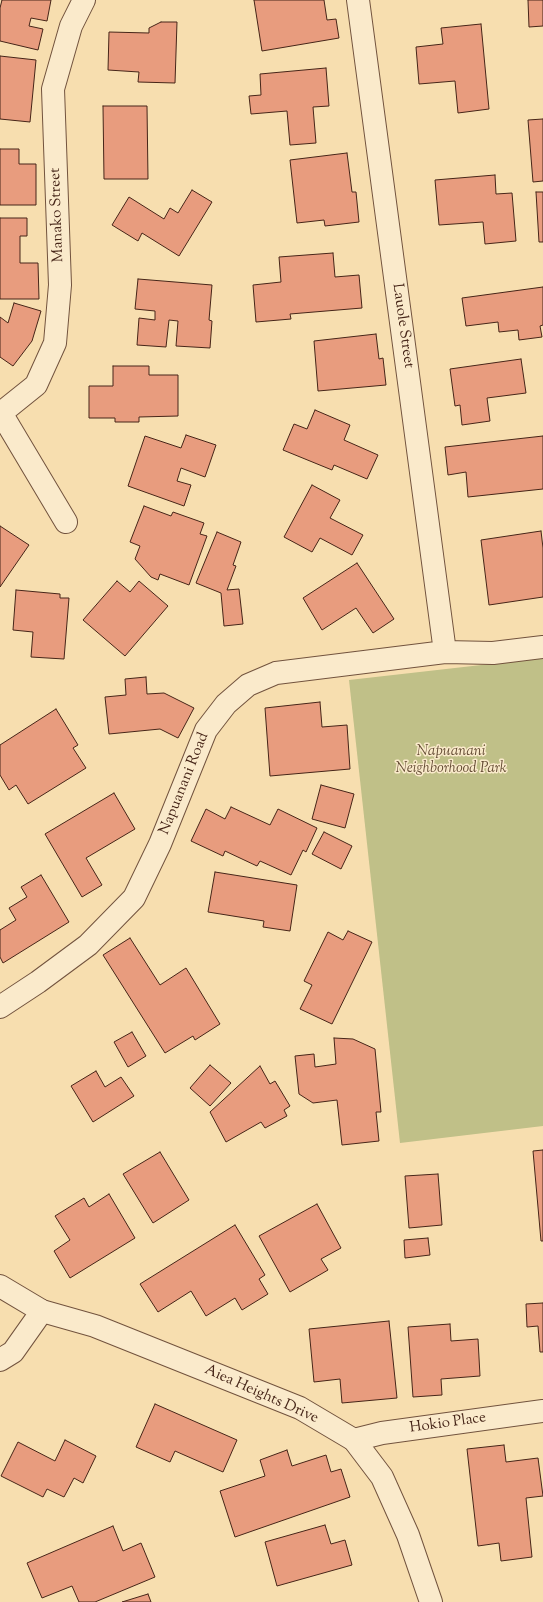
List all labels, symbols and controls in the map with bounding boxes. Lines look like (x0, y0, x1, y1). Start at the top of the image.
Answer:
street label: Manako Street (47, 167, 69, 263)
street label: Lauole Street (387, 282, 417, 370)
street label: Napuanani Road (156, 730, 214, 838)
park label: Napuanani Neighborhood Park (395, 743, 507, 778)
street label: Aiea Heights Drive (201, 1362, 321, 1428)
street label: Hokio Place (409, 1410, 487, 1438)

